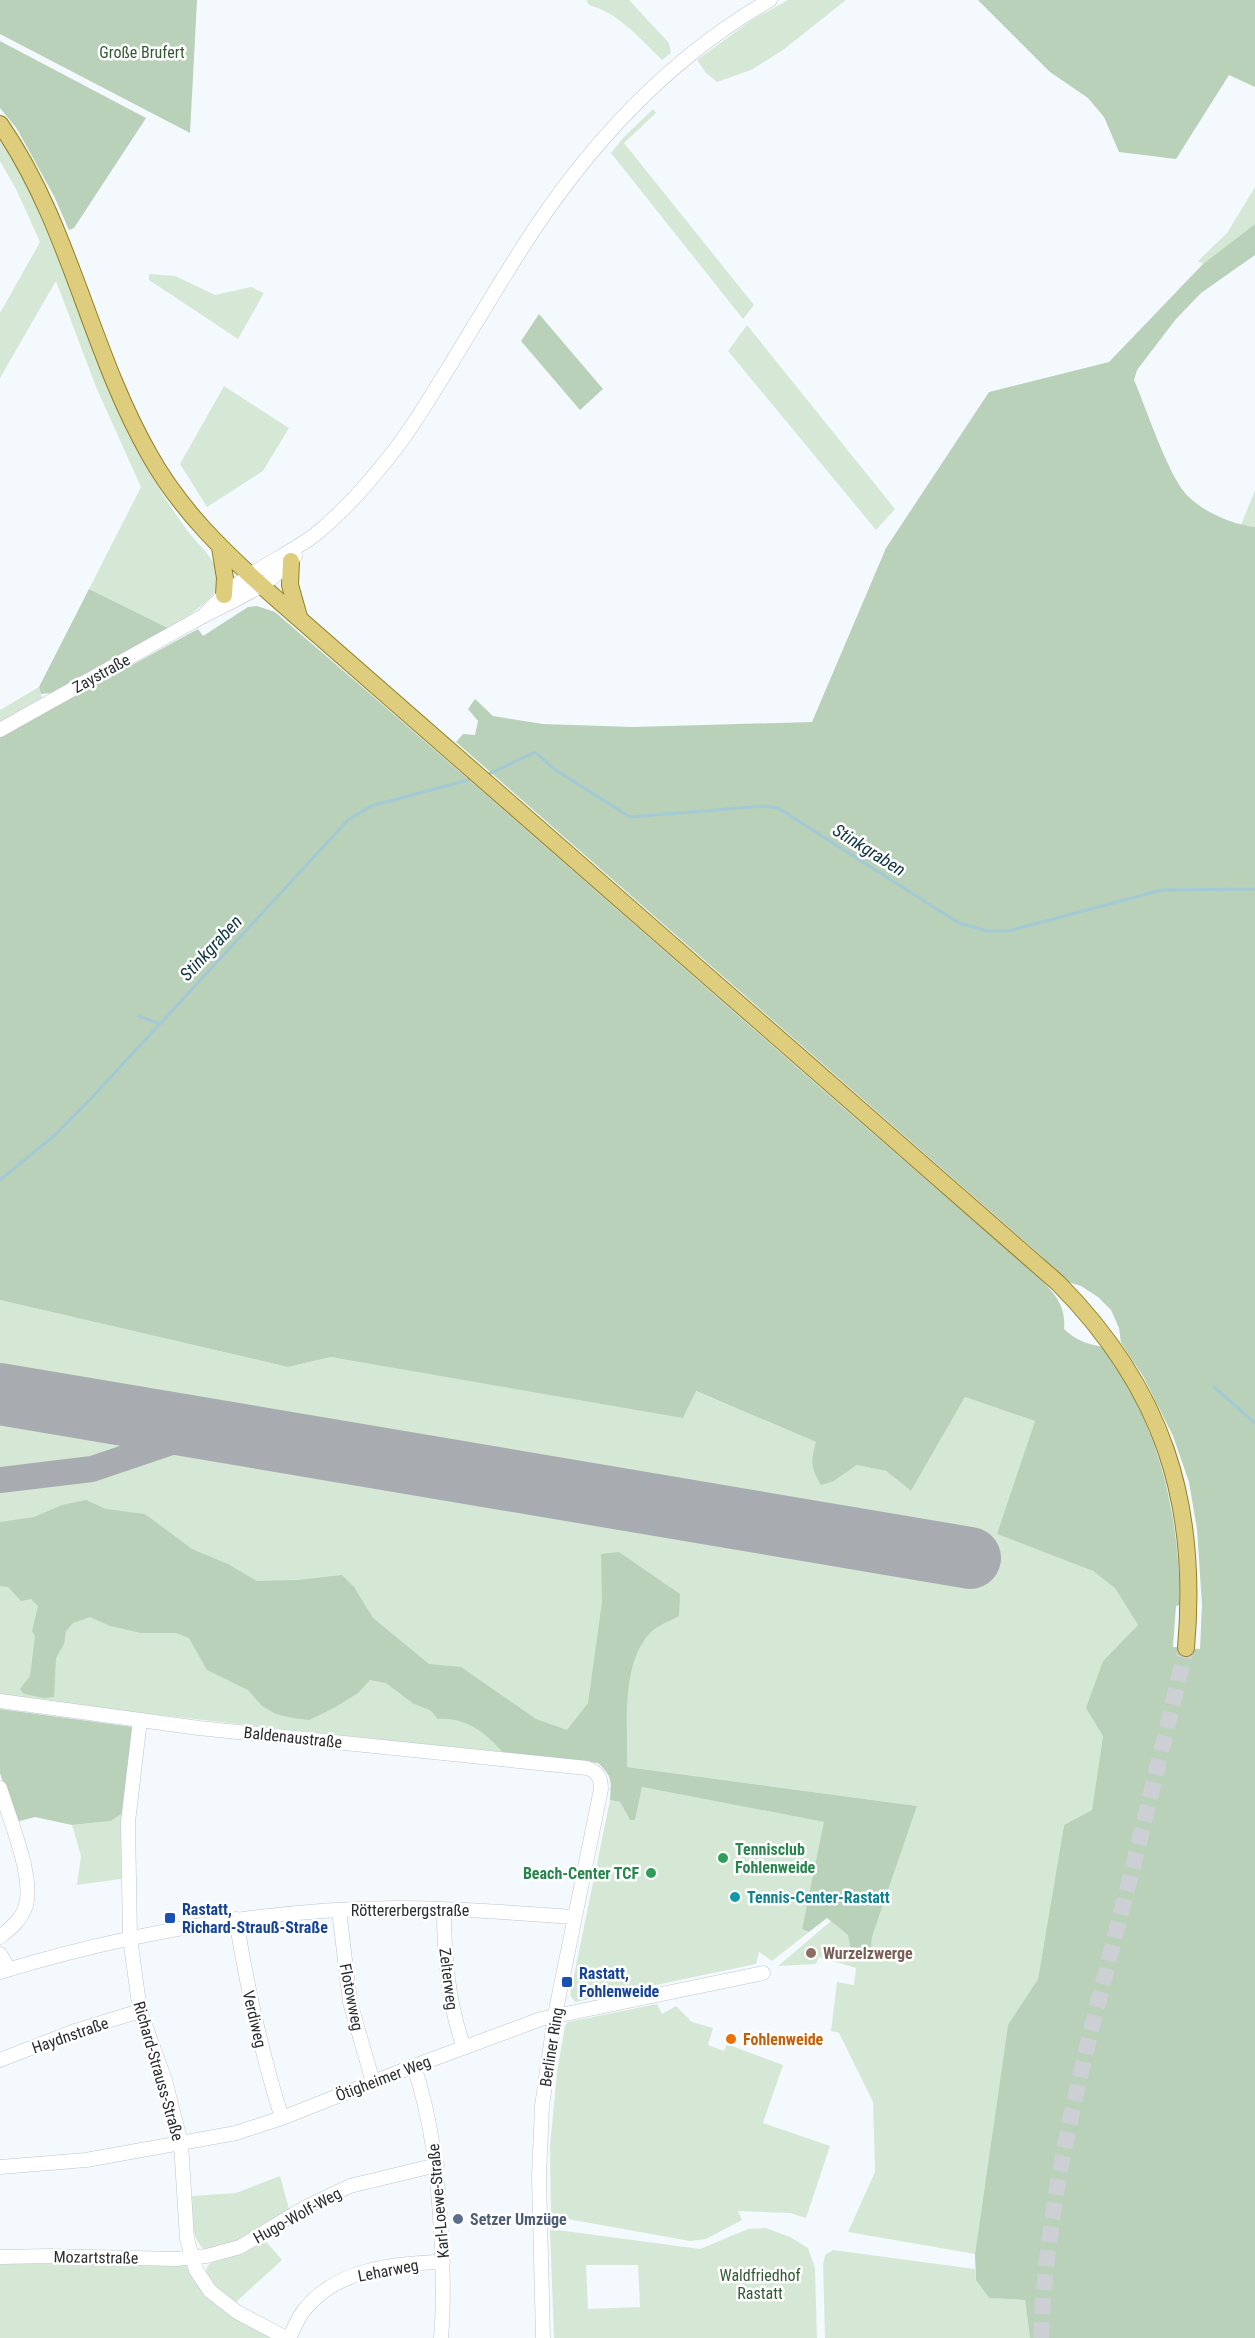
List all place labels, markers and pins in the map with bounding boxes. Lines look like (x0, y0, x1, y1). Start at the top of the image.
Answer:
place label: Tennisclub Fohlenweide (735, 1840, 816, 1877)
marker: Tennisclub Fohlenweide (716, 1851, 730, 1865)
place label: Beach-Center TCF (523, 1864, 639, 1883)
marker: Beach-Center TCF (644, 1866, 658, 1880)
place label: Tennis-Center-Rastatt (747, 1888, 890, 1907)
marker: Tennis-Center-Rastatt (728, 1890, 742, 1904)
place label: Rastatt, Richard-Strauß-Straße (182, 1900, 328, 1937)
marker: Rastatt, Richard-Strauß-Straße (163, 1911, 177, 1925)
place label: Wurzelzwerge (823, 1944, 913, 1963)
marker: Wurzelzwerge (804, 1946, 818, 1960)
place label: Rastatt, Fohlenweide (579, 1964, 660, 2001)
marker: Rastatt, Fohlenweide (560, 1975, 574, 1989)
place label: Fohlenweide (743, 2030, 824, 2049)
marker: Fohlenweide (724, 2032, 738, 2046)
place label: Setzer Umzüge (470, 2210, 567, 2229)
marker: Setzer Umzüge (451, 2212, 465, 2226)

